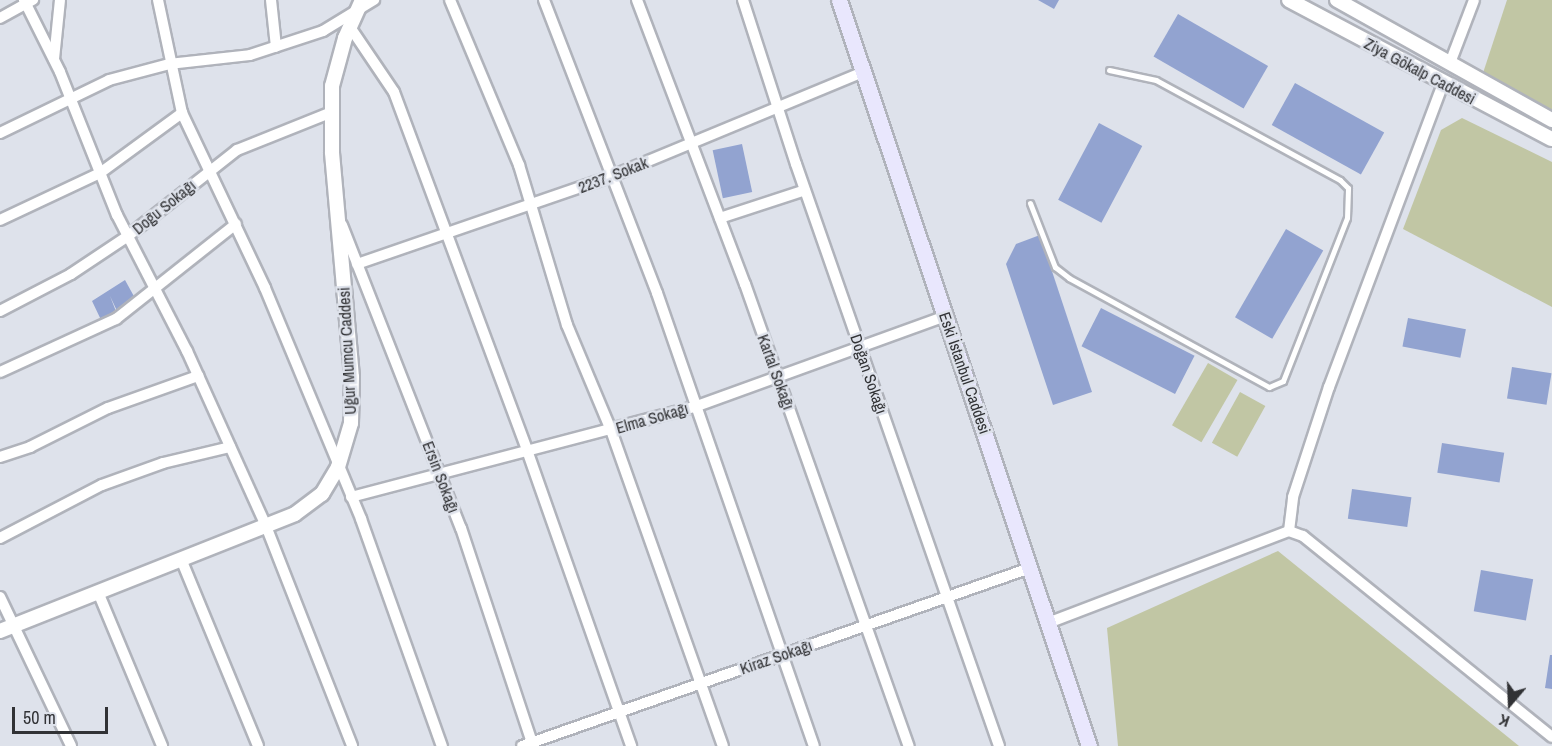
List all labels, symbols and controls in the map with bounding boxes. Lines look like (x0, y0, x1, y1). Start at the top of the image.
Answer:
street label: Ziya Gökalp Caddesi (1361, 34, 1479, 108)
street label: 2237. Sokak (576, 153, 650, 197)
street label: Doğu Sokağı (128, 176, 200, 238)
street label: Uğur Mumcu Caddesi (334, 287, 360, 415)
street label: Eski İstanbul Caddesi (935, 310, 995, 436)
street label: Kartal Sokağı (754, 332, 798, 412)
street label: Doğan Sokağı (846, 332, 892, 416)
street label: Elma Sokağı (614, 399, 690, 437)
street label: Ersin Sokağı (419, 438, 463, 516)
street label: Kiraz Sokağı (737, 636, 815, 678)
north arrow (1480, 674, 1540, 734)
scale bar (15, 695, 111, 733)
text: 50 m (23, 705, 56, 730)
text: K (1496, 709, 1512, 733)

